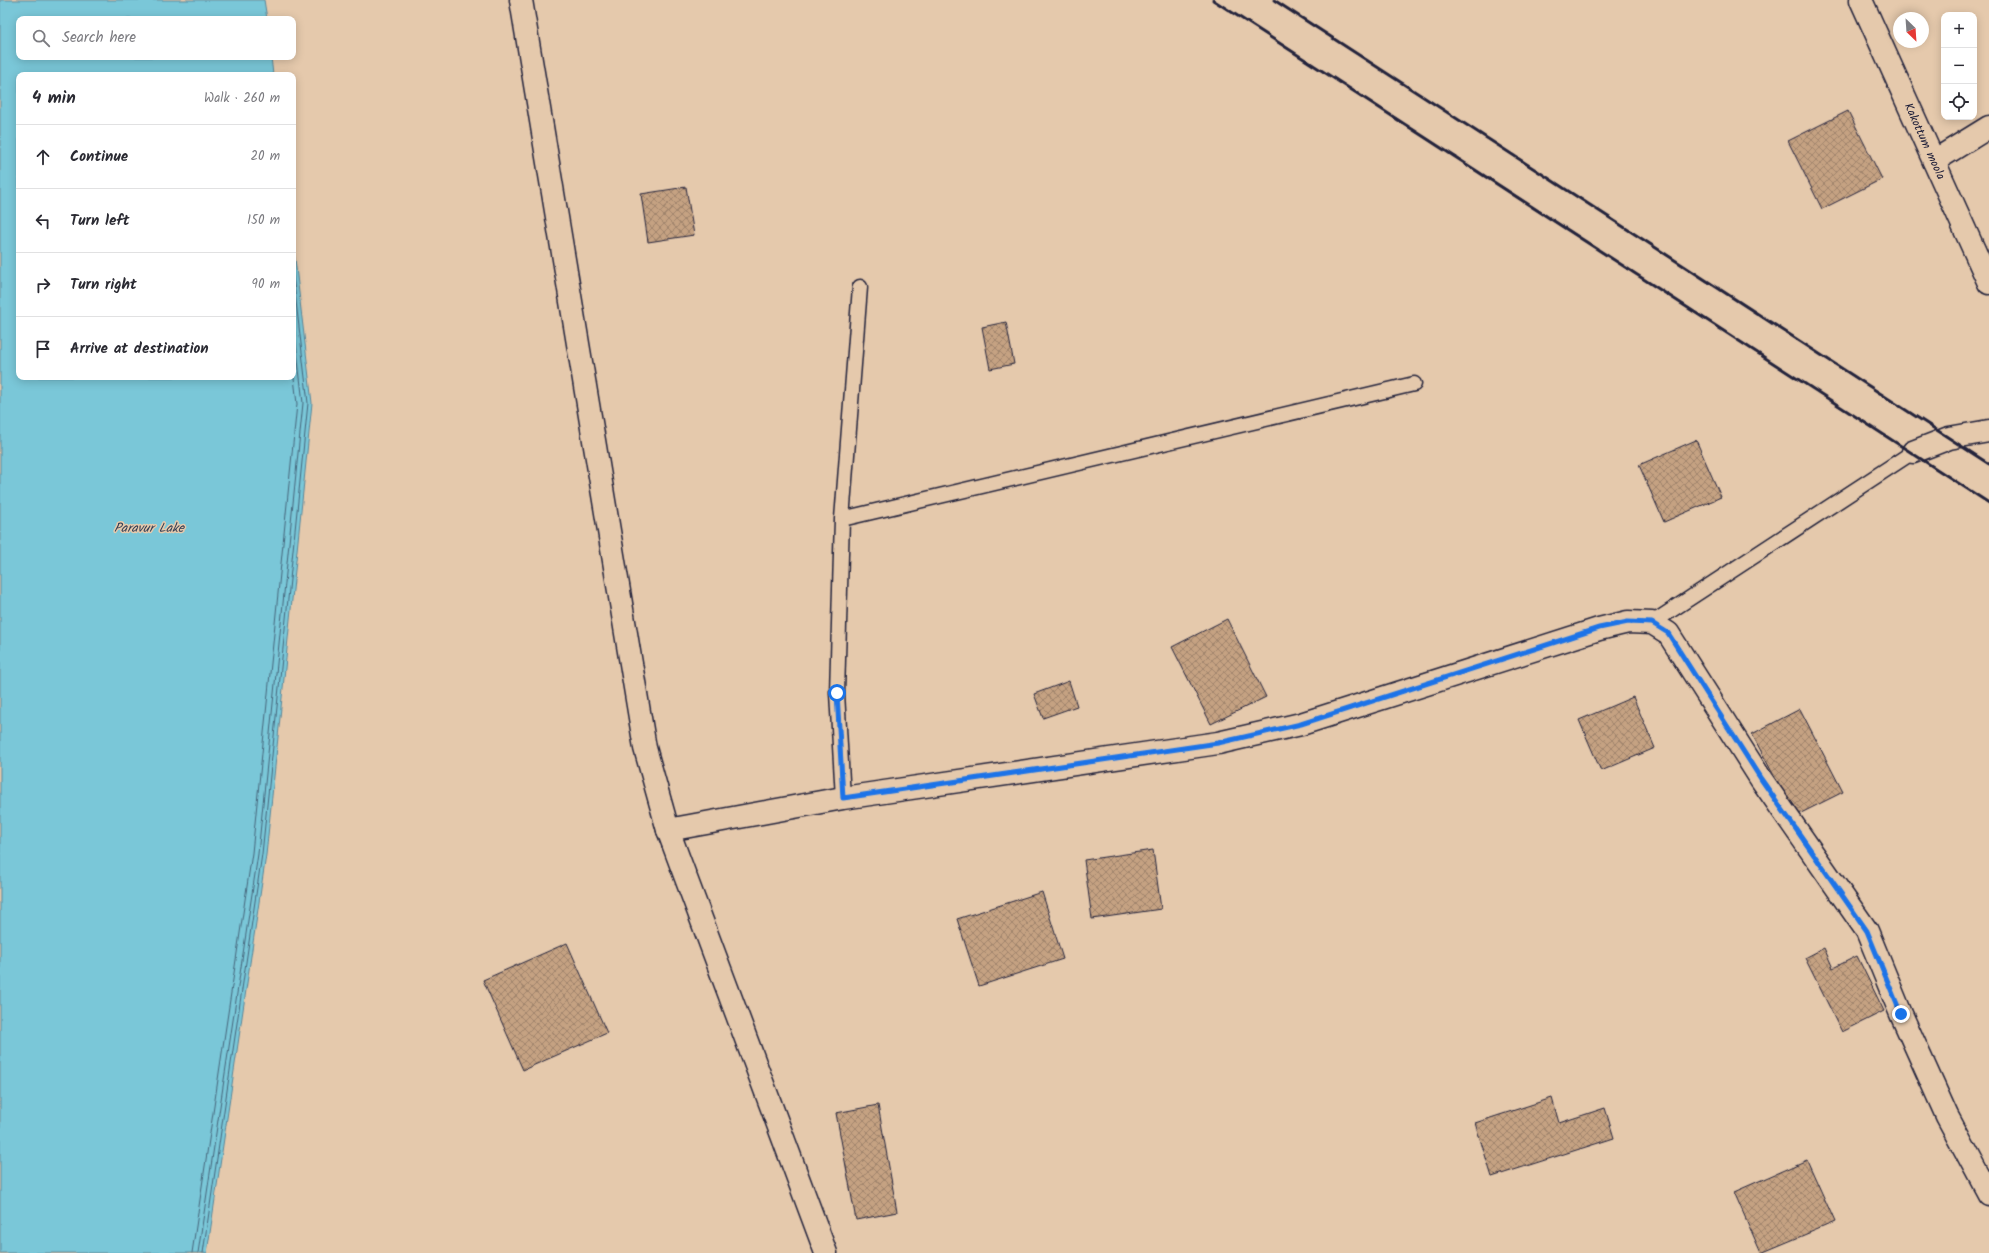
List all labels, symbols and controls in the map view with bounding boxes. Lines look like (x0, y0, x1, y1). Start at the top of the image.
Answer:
north arrow (1893, 12, 1929, 48)
map controls (1941, 12, 1977, 120)
button: + (1941, 12, 1977, 48)
search box (16, 16, 296, 60)
text: Search here (62, 26, 136, 50)
icon: search (30, 27, 52, 49)
button: − (1941, 48, 1977, 84)
button: locate (1941, 84, 1977, 120)
text: 4 min (32, 85, 76, 112)
text: Walk · 260 m (204, 88, 280, 109)
street label: Kakottum moola (1899, 100, 1950, 183)
text: Continue (70, 145, 128, 169)
icon: ahead (32, 146, 54, 168)
text: 20 m (250, 146, 280, 167)
text: Turn left (70, 209, 130, 233)
icon: left (32, 210, 54, 232)
text: 150 m (247, 210, 280, 231)
text: Turn right (70, 273, 137, 297)
icon: right (32, 274, 54, 296)
text: 90 m (252, 274, 280, 295)
text: Arrive at destination (70, 337, 209, 361)
icon: arrive (32, 338, 54, 360)
water label: Paravur Lake (114, 518, 185, 539)
route start (828, 684, 846, 702)
route end (1892, 1005, 1910, 1023)

